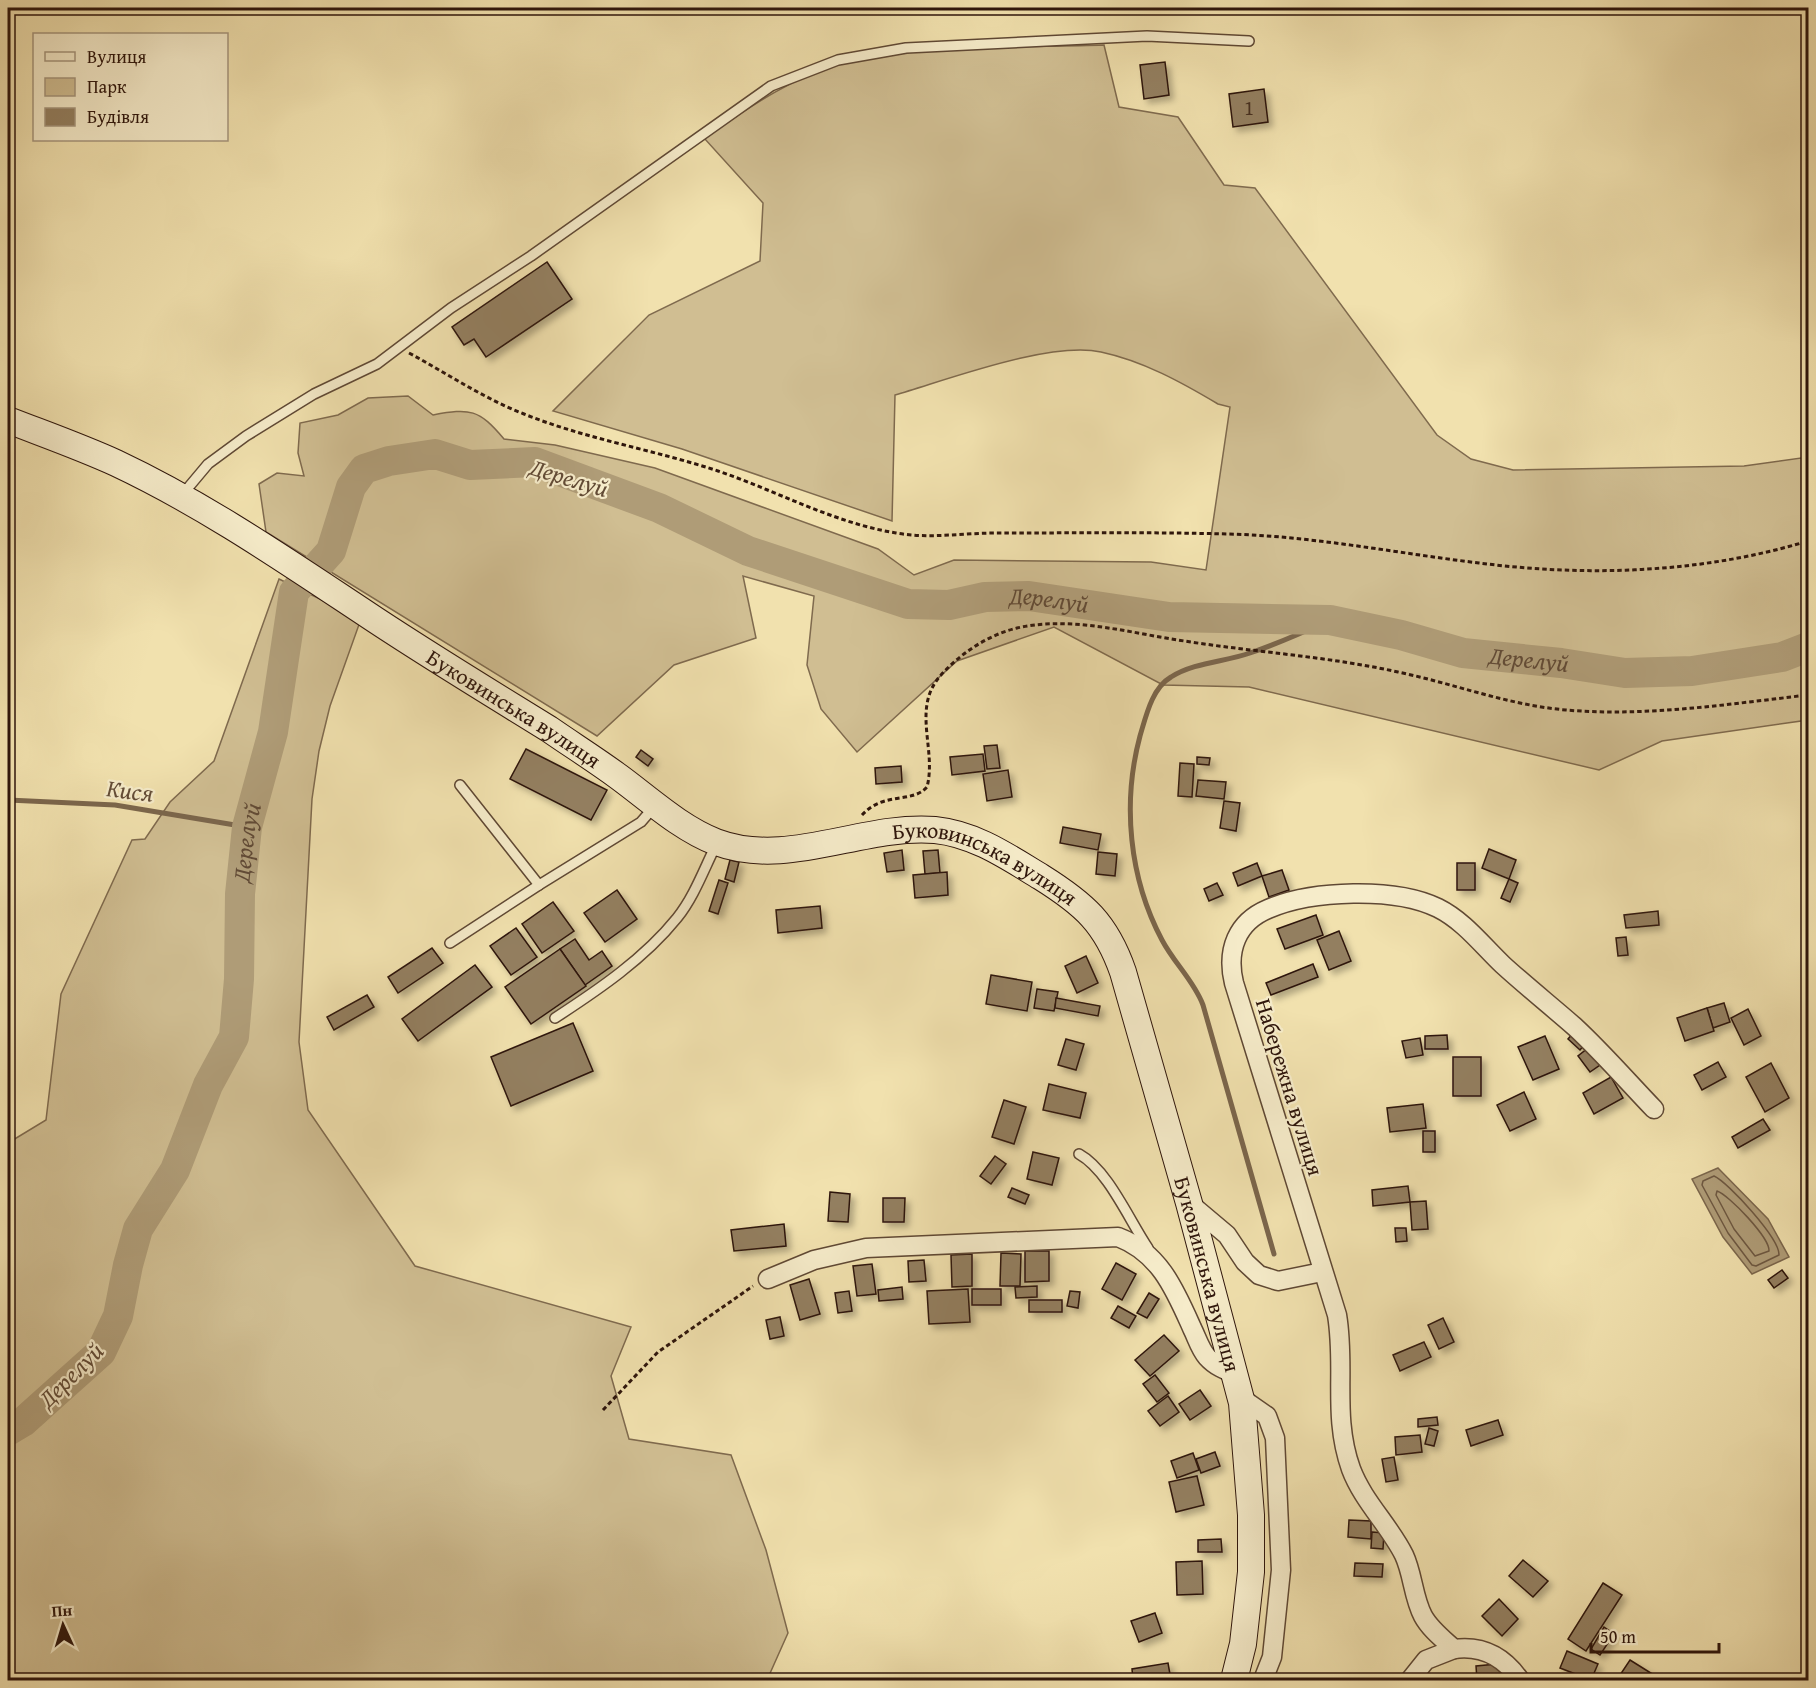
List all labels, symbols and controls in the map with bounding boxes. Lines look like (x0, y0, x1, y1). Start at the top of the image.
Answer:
legend (33, 33, 228, 141)
text: Вулиця (87, 43, 146, 70)
text: Парк (87, 73, 127, 100)
house number: 1 (1244, 93, 1254, 122)
text: Будівля (87, 103, 149, 130)
water label: Дерелуй (524, 448, 613, 506)
water label: Дерелуй (1006, 578, 1091, 622)
water label: Дерелуй (1485, 638, 1572, 681)
street label: Буковинська вулиця (420, 641, 607, 776)
water label: Кися (105, 770, 156, 811)
water label: Дерелуй (223, 798, 270, 886)
street label: Буковинська вулиця (891, 813, 1084, 913)
street label: Набережна вулиця (1248, 994, 1332, 1180)
street label: Буковинська вулиця (1166, 1173, 1249, 1375)
water label: Дерелуй (28, 1334, 111, 1417)
north arrow (33, 1595, 93, 1655)
text: Пн (51, 1597, 73, 1623)
scale bar (1591, 1616, 1718, 1654)
text: 50 m (1600, 1623, 1636, 1650)

